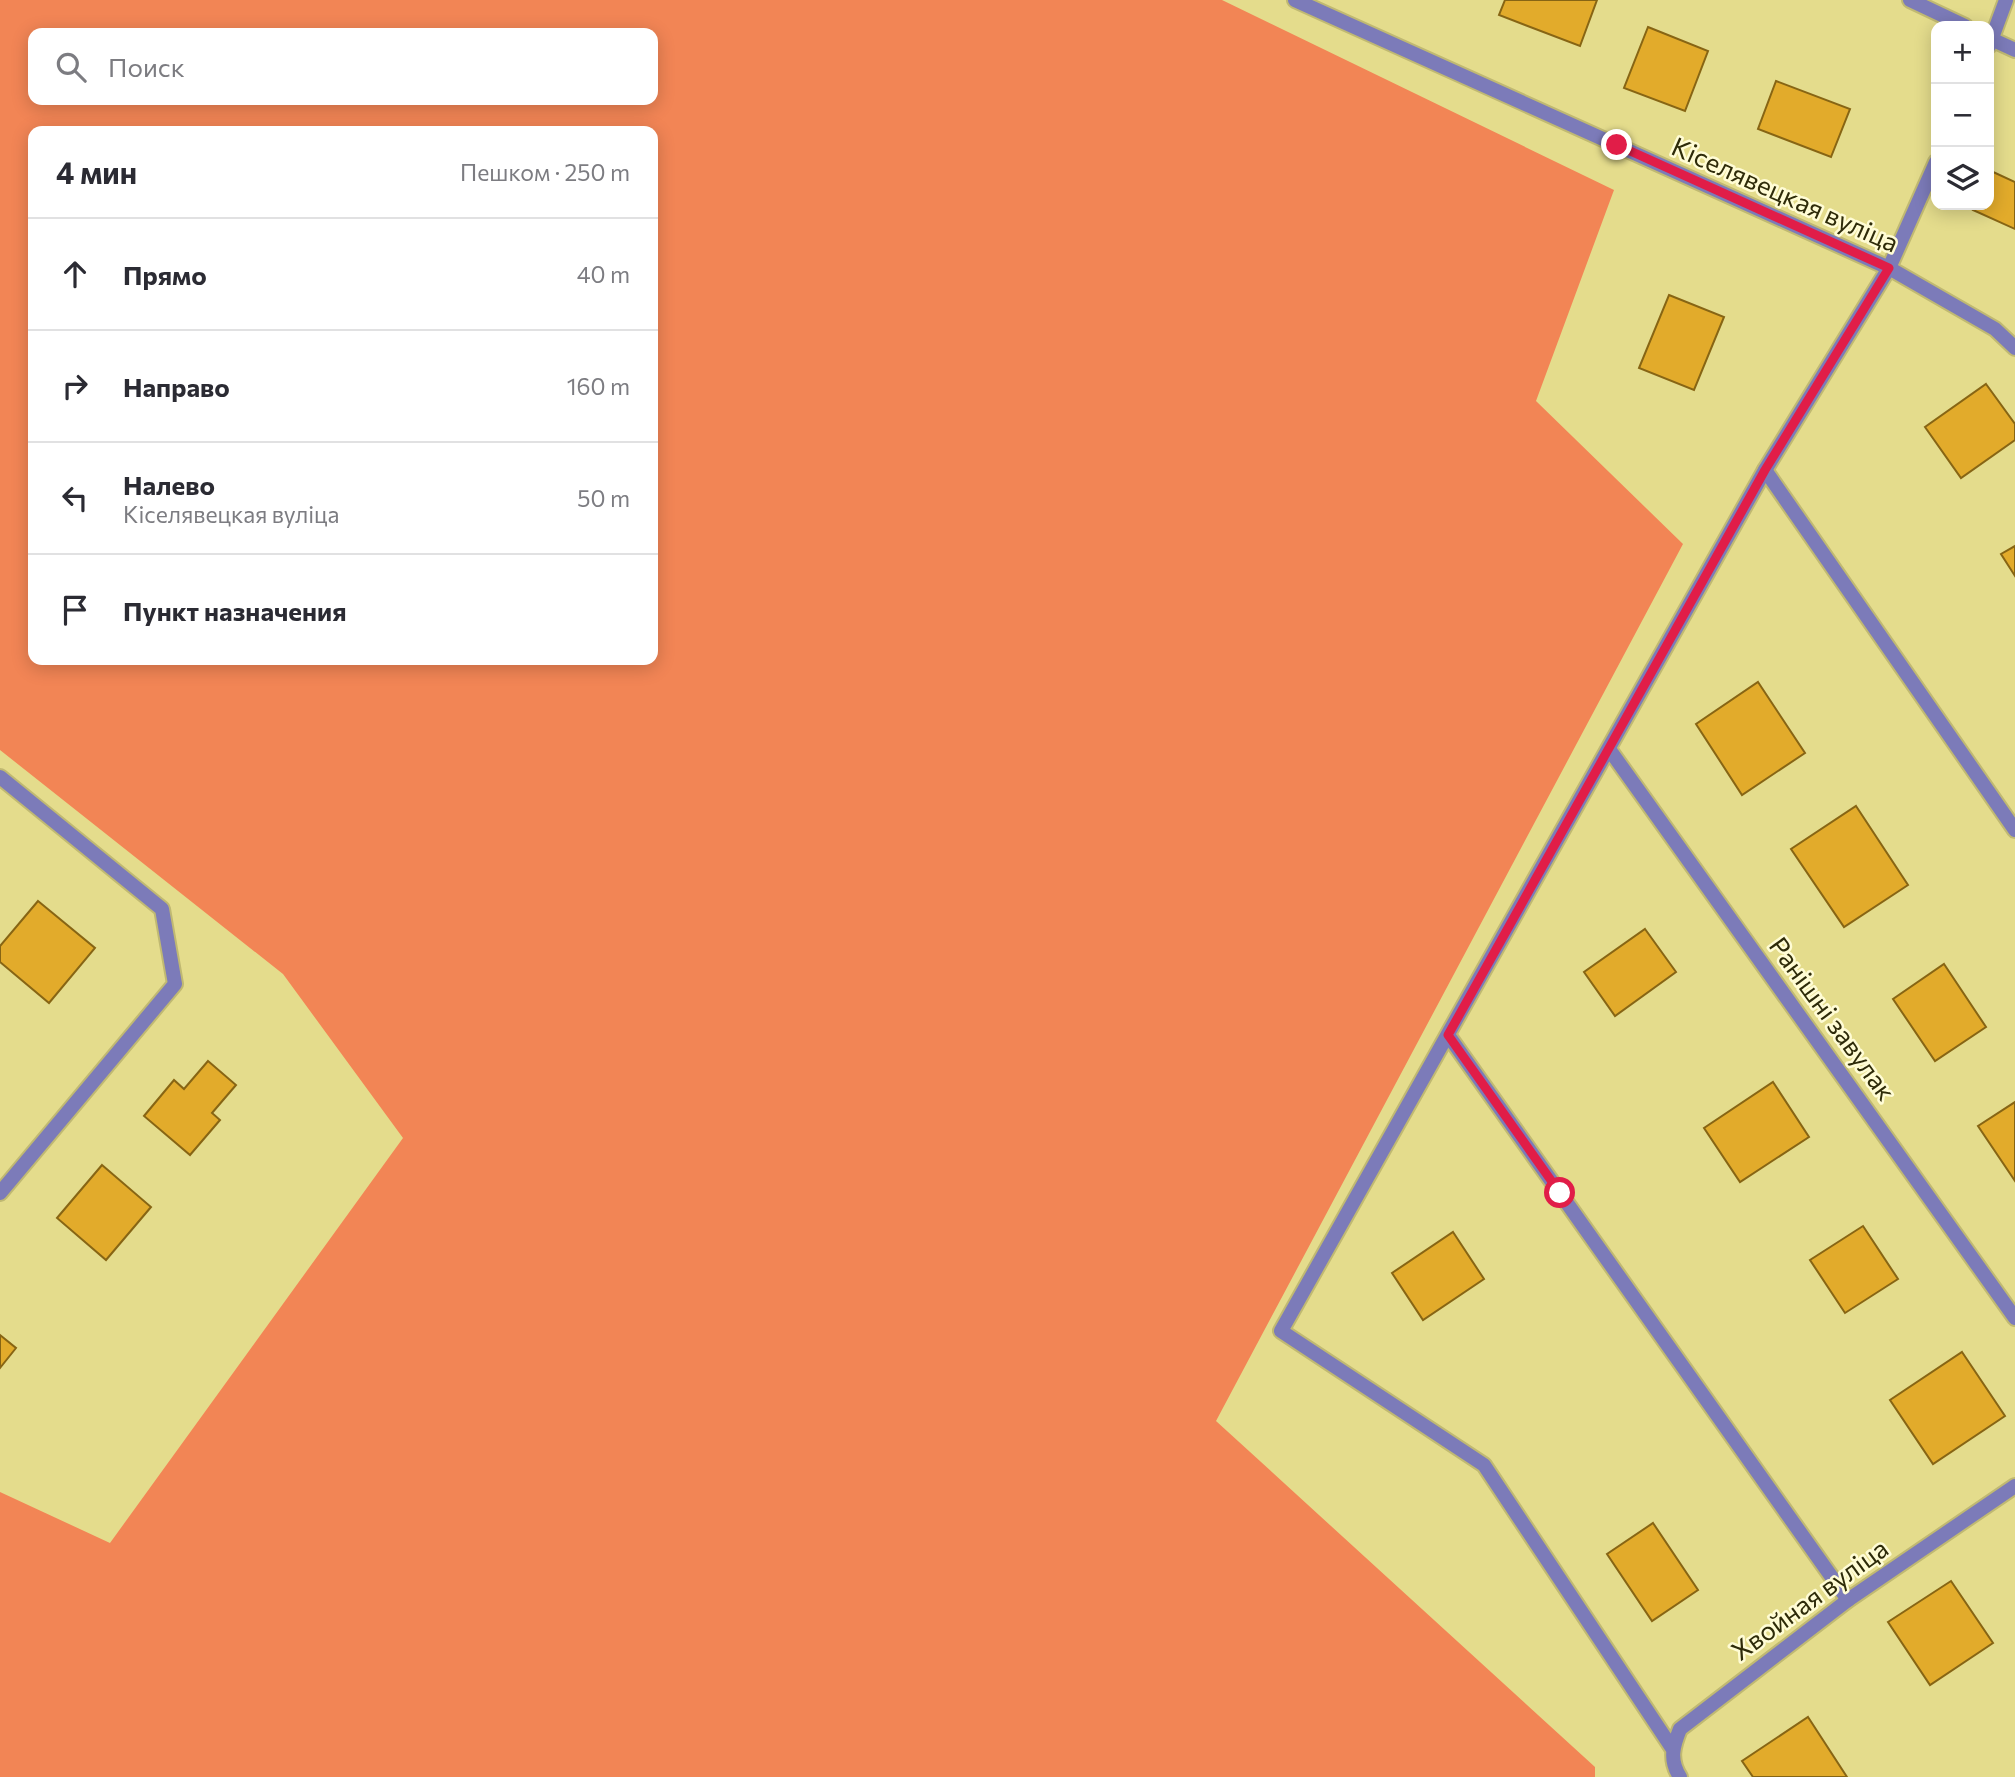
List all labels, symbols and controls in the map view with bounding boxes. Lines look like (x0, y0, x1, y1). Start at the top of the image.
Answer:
map controls (1931, 21, 1994, 210)
button: + (1931, 21, 1994, 84)
search box (28, 28, 658, 105)
icon: search (52, 48, 90, 86)
text: Поиск (108, 51, 185, 82)
button: − (1931, 84, 1994, 147)
route end (1601, 129, 1632, 160)
street label: Кіселявецкая вуліца (1668, 130, 1904, 258)
button: layers (1931, 147, 1994, 210)
text: 4 мин (56, 153, 137, 190)
text: Пешком · 250 m (460, 158, 630, 186)
icon: ahead (56, 255, 94, 293)
text: Прямо (123, 259, 207, 290)
text: 40 m (577, 260, 630, 288)
icon: right (56, 367, 94, 405)
text: Направо (123, 371, 230, 402)
text: 160 m (567, 372, 630, 400)
text: Налево (123, 469, 215, 500)
icon: left (56, 479, 94, 517)
text: 50 m (577, 484, 630, 512)
text: Кіселявецкая вуліца (123, 500, 339, 528)
icon: arrive (56, 591, 94, 629)
text: Пункт назначения (123, 595, 347, 626)
street label: Ранішні завулак (1764, 930, 1903, 1106)
route start (1544, 1177, 1575, 1208)
street label: Хвойная вуліца (1725, 1532, 1893, 1666)

